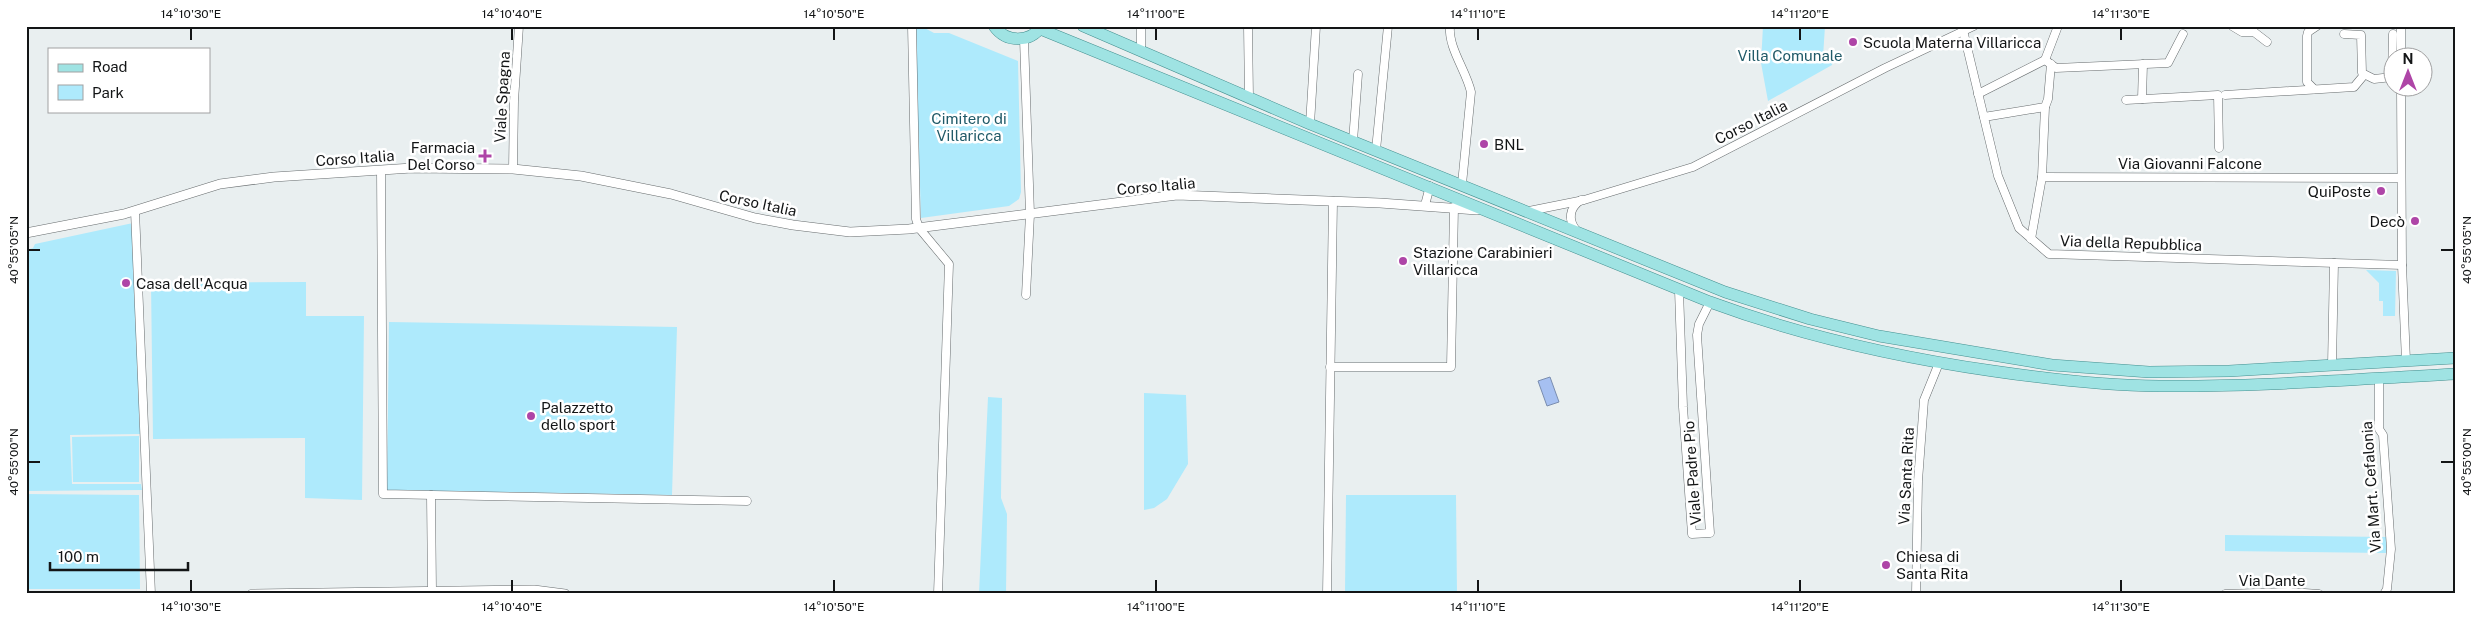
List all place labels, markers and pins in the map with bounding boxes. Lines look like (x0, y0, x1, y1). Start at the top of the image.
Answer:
place label: Scuola Materna Villaricca (1863, 34, 2041, 51)
marker: Scuola Materna Villaricca (1847, 36, 1859, 48)
place label: BNL (1494, 136, 1524, 153)
marker: BNL (1478, 138, 1490, 150)
place label: Farmacia Del Corso (407, 139, 475, 173)
marker: Farmacia Del Corso (479, 150, 491, 162)
place label: QuiPoste (2308, 183, 2371, 200)
marker: QuiPoste (2375, 185, 2387, 197)
place label: Decò (2370, 213, 2405, 230)
marker: Decò (2409, 215, 2421, 227)
place label: Stazione Carabinieri Villaricca (1413, 244, 1553, 278)
marker: Stazione Carabinieri Villaricca (1397, 255, 1409, 267)
place label: Casa dell'Acqua (136, 275, 248, 292)
marker: Casa dell'Acqua (120, 277, 132, 289)
place label: Palazzetto dello sport (541, 399, 616, 433)
marker: Palazzetto dello sport (525, 410, 537, 422)
place label: Chiesa di Santa Rita (1896, 548, 1968, 582)
marker: Chiesa di Santa Rita (1880, 559, 1892, 571)

